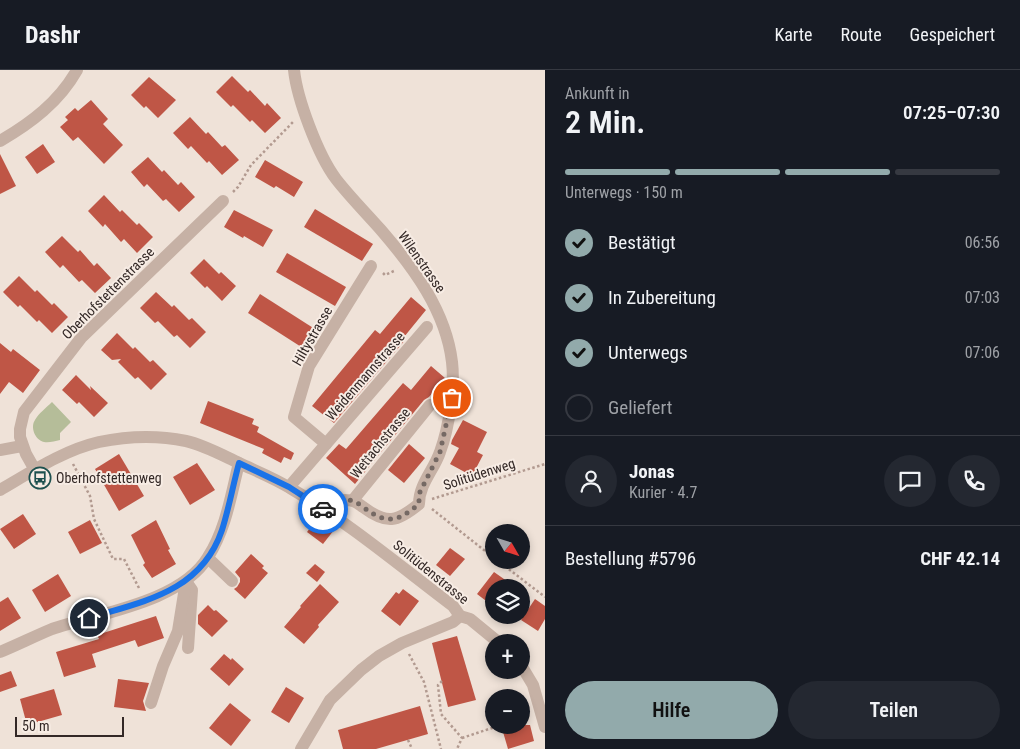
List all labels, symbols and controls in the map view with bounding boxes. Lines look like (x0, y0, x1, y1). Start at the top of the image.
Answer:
text: Dashr (25, 21, 81, 49)
text: Karte (774, 24, 813, 45)
text: Route (841, 24, 882, 45)
text: Gespeichert (910, 24, 995, 45)
text: Ankunft in (565, 84, 630, 103)
text: 07:25–07:30 (903, 101, 1000, 124)
text: 2 Min. (565, 103, 645, 141)
text: Unterwegs · 150 m (565, 183, 683, 202)
street label: Wilenstrasse (395, 228, 449, 296)
icon: check (565, 229, 593, 257)
text: Bestätigt (608, 231, 676, 254)
text: 06:56 (965, 233, 1000, 252)
street label: Oberhofstettenstrasse (59, 243, 158, 342)
icon: check (565, 284, 593, 312)
text: In Zubereitung (608, 286, 716, 309)
text: 07:03 (965, 288, 1000, 307)
street label: Hiltystrasse (289, 303, 336, 368)
street label: Weidenmannstrasse (322, 328, 408, 423)
icon: check (565, 339, 593, 367)
text: Unterwegs (608, 341, 688, 364)
text: 07:06 (965, 343, 1000, 362)
pin (431, 377, 473, 419)
icon: bag (438, 384, 466, 412)
text: Geliefert (608, 396, 672, 419)
street label: Wettachstrasse (347, 404, 413, 481)
street label: Solitüdenweg (441, 455, 517, 493)
button: person (565, 455, 617, 507)
button: chat (884, 455, 936, 507)
button: phone (948, 455, 1000, 507)
text: Jonas (629, 460, 675, 483)
bus stop icon: Oberhofstettenweg (28, 466, 52, 490)
place label: Oberhofstettenweg (56, 470, 162, 486)
text: Kurier · 4.7 (629, 483, 697, 502)
courier (298, 484, 348, 534)
icon: car (309, 495, 337, 523)
north arrow (485, 524, 530, 569)
map controls (485, 524, 530, 734)
street label: Solitüdenstrasse (390, 537, 472, 608)
text: Bestellung #5796 (565, 547, 696, 570)
text: CHF 42.14 (920, 547, 1000, 570)
button: layers (485, 579, 530, 624)
pin (68, 597, 110, 639)
icon: home (75, 604, 103, 632)
button: + (485, 634, 530, 679)
button: Hilfe (565, 681, 778, 739)
button: Teilen (788, 681, 1000, 739)
button: − (485, 689, 530, 734)
scale bar (15, 714, 124, 737)
text: 50 m (22, 718, 50, 734)

